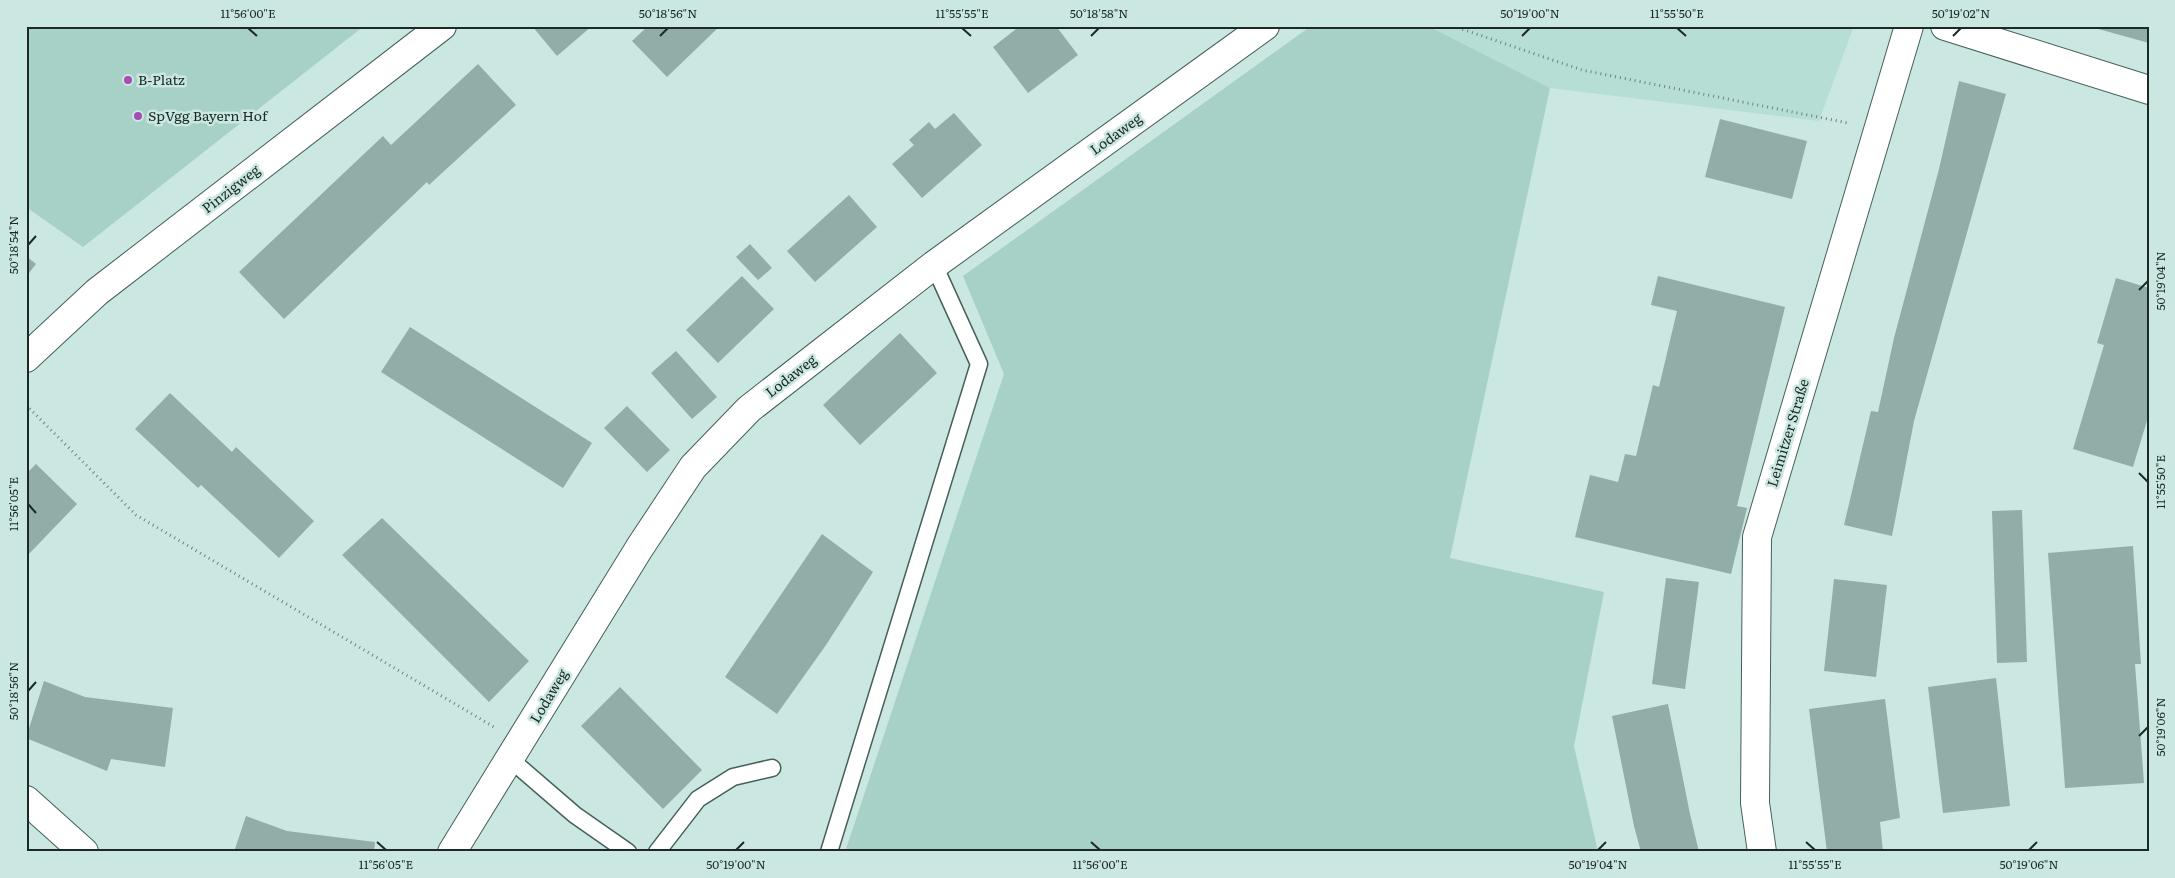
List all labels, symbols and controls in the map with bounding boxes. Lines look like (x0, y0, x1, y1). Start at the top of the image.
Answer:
text: 11°56'00"E (220, 4, 276, 22)
text: 50°18'56"N (639, 4, 697, 22)
text: 11°55'55"E (935, 4, 989, 22)
text: 50°18'58"N (1070, 4, 1128, 22)
text: 50°19'00"N (1500, 4, 1560, 22)
text: 11°55'50"E (1650, 4, 1704, 22)
text: 50°19'02"N (1932, 4, 1990, 22)
place label: B-Platz (138, 69, 185, 89)
marker: B-Platz (122, 74, 134, 86)
place label: SpVgg Bayern Hof (148, 105, 269, 125)
street label: Lodaweg (1085, 107, 1146, 159)
marker: SpVgg Bayern Hof (132, 110, 144, 122)
street label: Pinzigweg (197, 159, 264, 217)
text: 50°18'54"N (4, 216, 22, 274)
text: 50°19'04"N (2151, 251, 2169, 311)
street label: Lodaweg (761, 349, 820, 401)
street label: Leimitzer Straße (1761, 376, 1813, 489)
text: 11°55'50"E (2151, 455, 2169, 509)
text: 11°56'05"E (4, 476, 22, 531)
text: 50°18'56"N (4, 662, 22, 720)
street label: Lodaweg (524, 665, 572, 726)
text: 50°19'06"N (2151, 698, 2169, 757)
text: 11°56'05"E (359, 855, 414, 873)
text: 50°19'00"N (706, 855, 766, 873)
text: 11°56'00"E (1072, 855, 1128, 873)
text: 50°19'04"N (1568, 855, 1628, 873)
text: 11°55'55"E (1788, 855, 1842, 873)
text: 50°19'06"N (2000, 855, 2059, 873)

